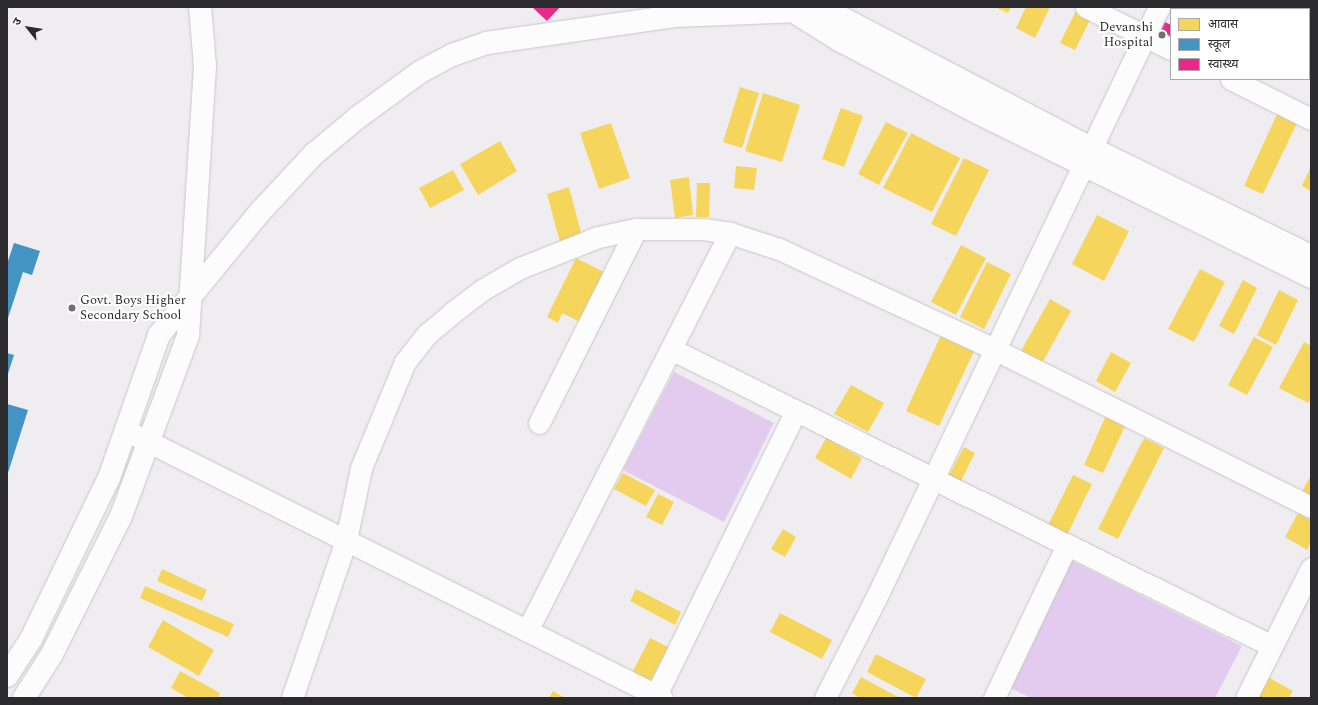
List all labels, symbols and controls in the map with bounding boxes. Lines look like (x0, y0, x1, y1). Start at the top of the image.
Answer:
north arrow (8, 8, 48, 48)
legend (1170, 8, 1310, 80)
text: उ (8, 15, 26, 29)
text: आवास (1208, 15, 1238, 34)
place label: Devanshi Hospital (1099, 20, 1153, 51)
marker: Devanshi Hospital (1156, 29, 1168, 41)
text: स्कूल (1208, 35, 1230, 54)
text: स्वास्थ्य (1208, 55, 1238, 74)
place label: Govt. Boys Higher Secondary School (80, 293, 186, 324)
marker: Govt. Boys Higher Secondary School (67, 303, 77, 313)

